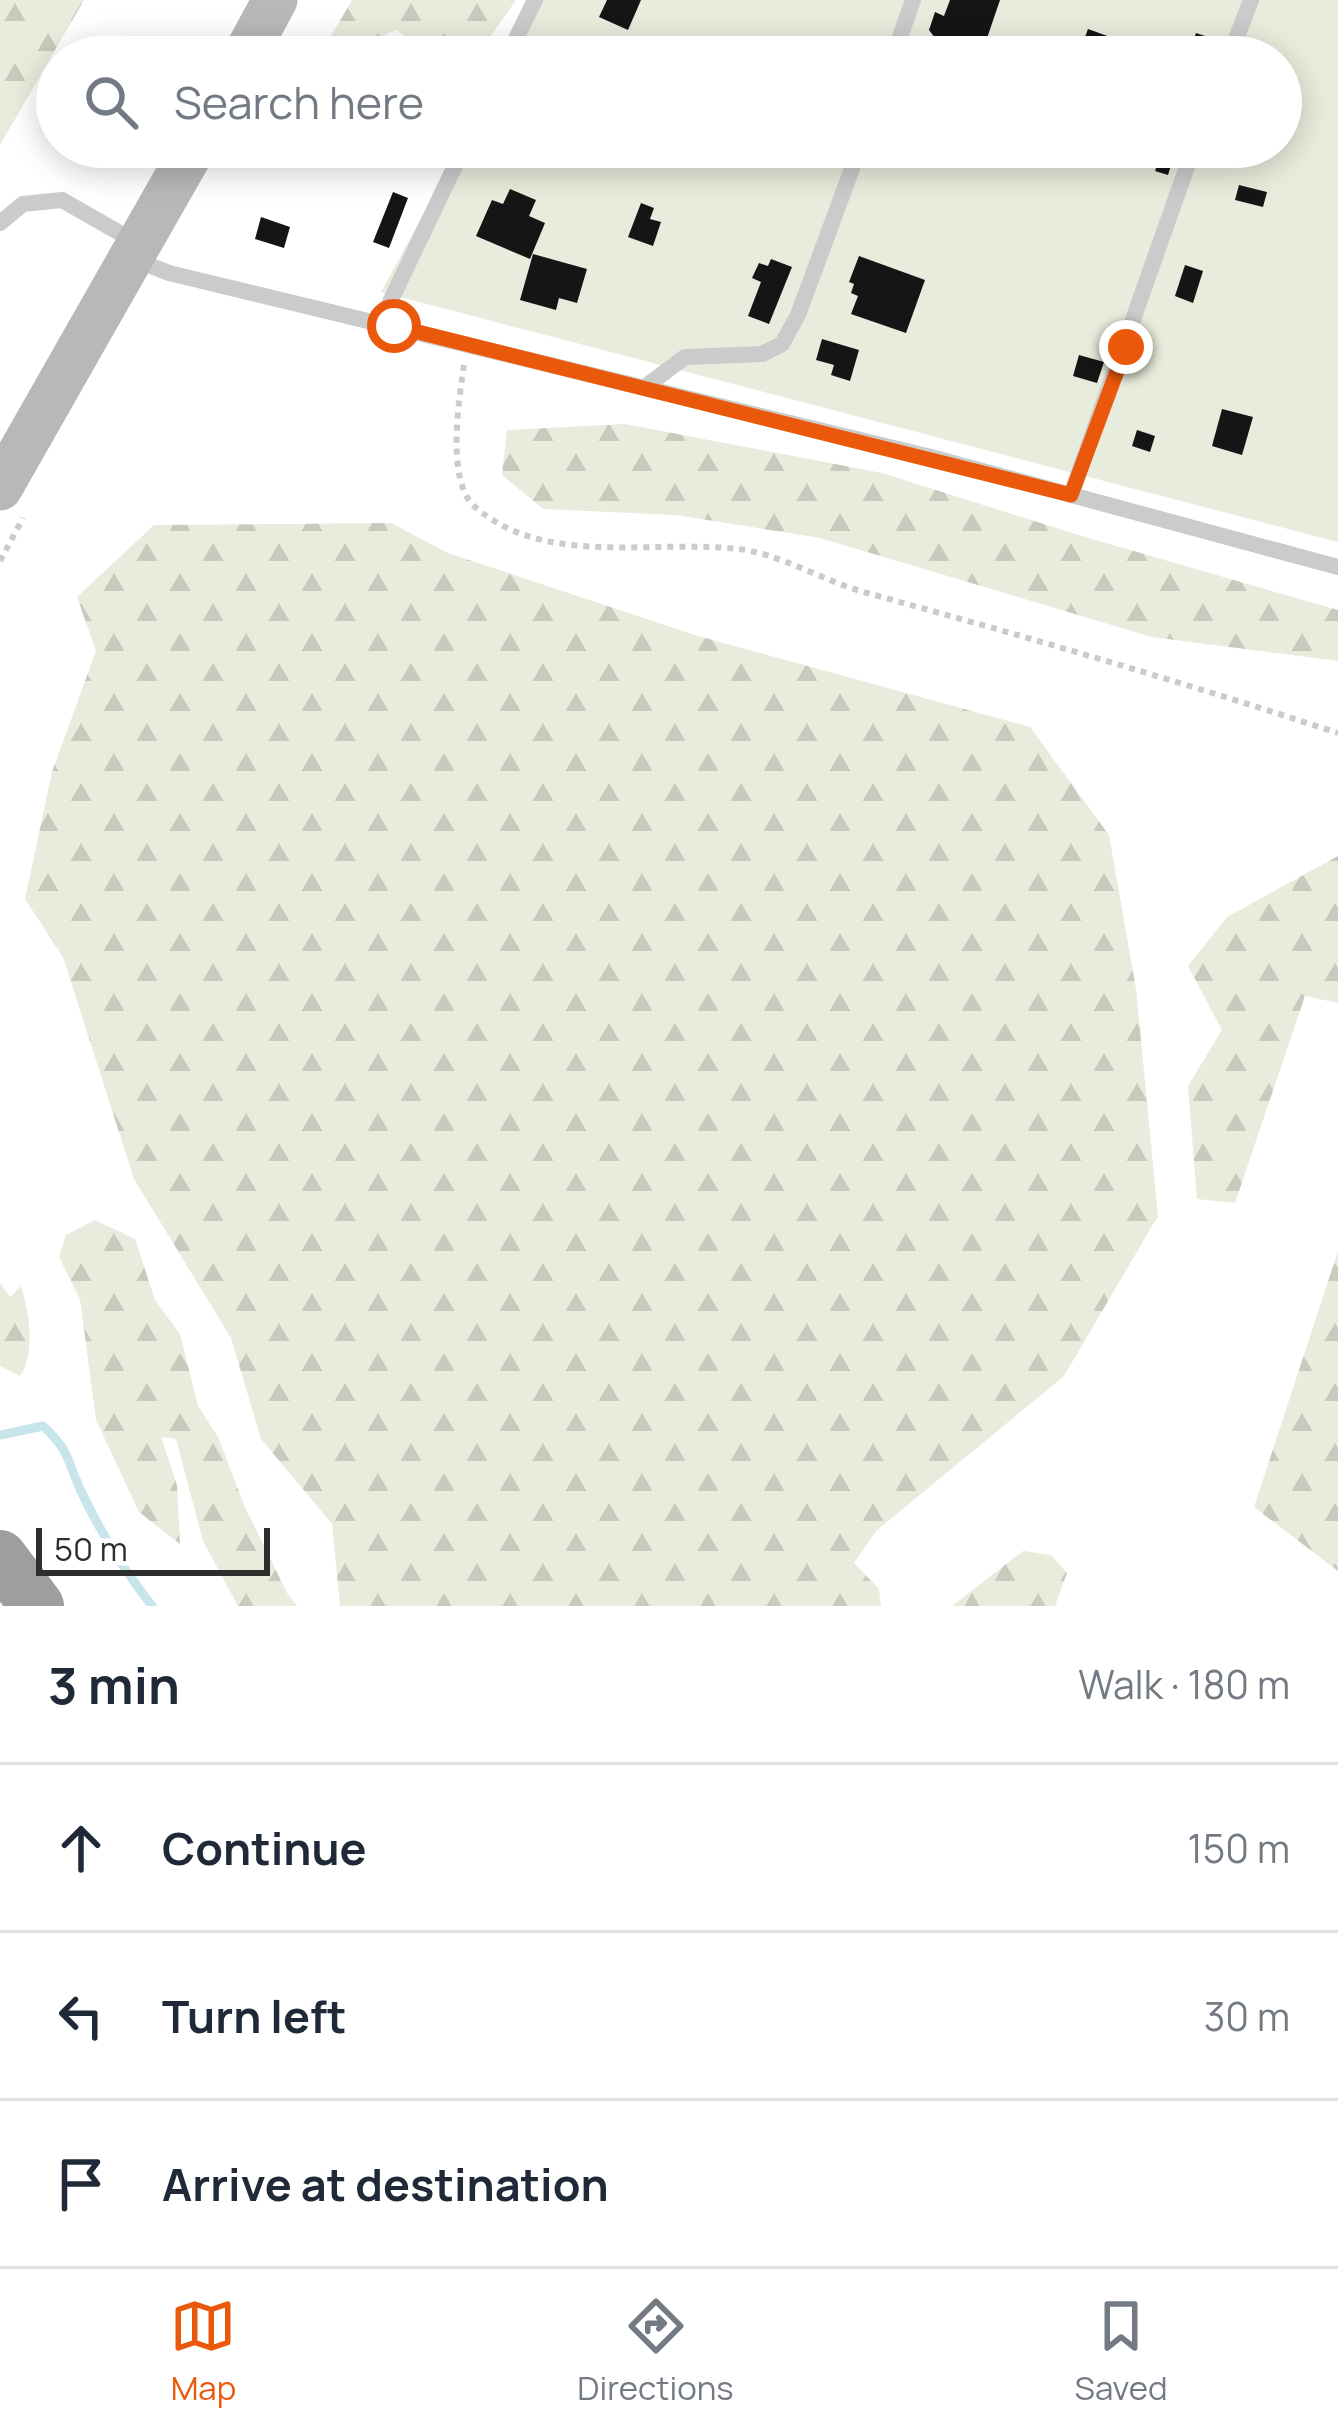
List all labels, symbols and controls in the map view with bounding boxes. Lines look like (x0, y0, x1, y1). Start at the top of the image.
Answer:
search box (36, 36, 1302, 168)
icon: search (78, 69, 144, 135)
text: Search here (174, 71, 424, 133)
route start (367, 299, 421, 353)
route end (1099, 320, 1153, 374)
scale bar (36, 1522, 270, 1575)
text: 50 m (54, 1526, 128, 1571)
text: 3 min (48, 1650, 180, 1719)
text: Walk · 180 m (1078, 1657, 1290, 1711)
icon: ahead (48, 1815, 114, 1881)
text: Continue (162, 1817, 367, 1879)
text: 150 m (1188, 1821, 1290, 1875)
icon: left (48, 1983, 114, 2049)
text: Turn left (162, 1985, 347, 2047)
text: 30 m (1204, 1989, 1290, 2043)
icon: arrive (48, 2151, 114, 2217)
text: Arrive at destination (162, 2153, 609, 2215)
tab: Map (170, 2293, 236, 2410)
tab: Directions (577, 2293, 734, 2410)
tab: Saved (1075, 2293, 1168, 2410)

